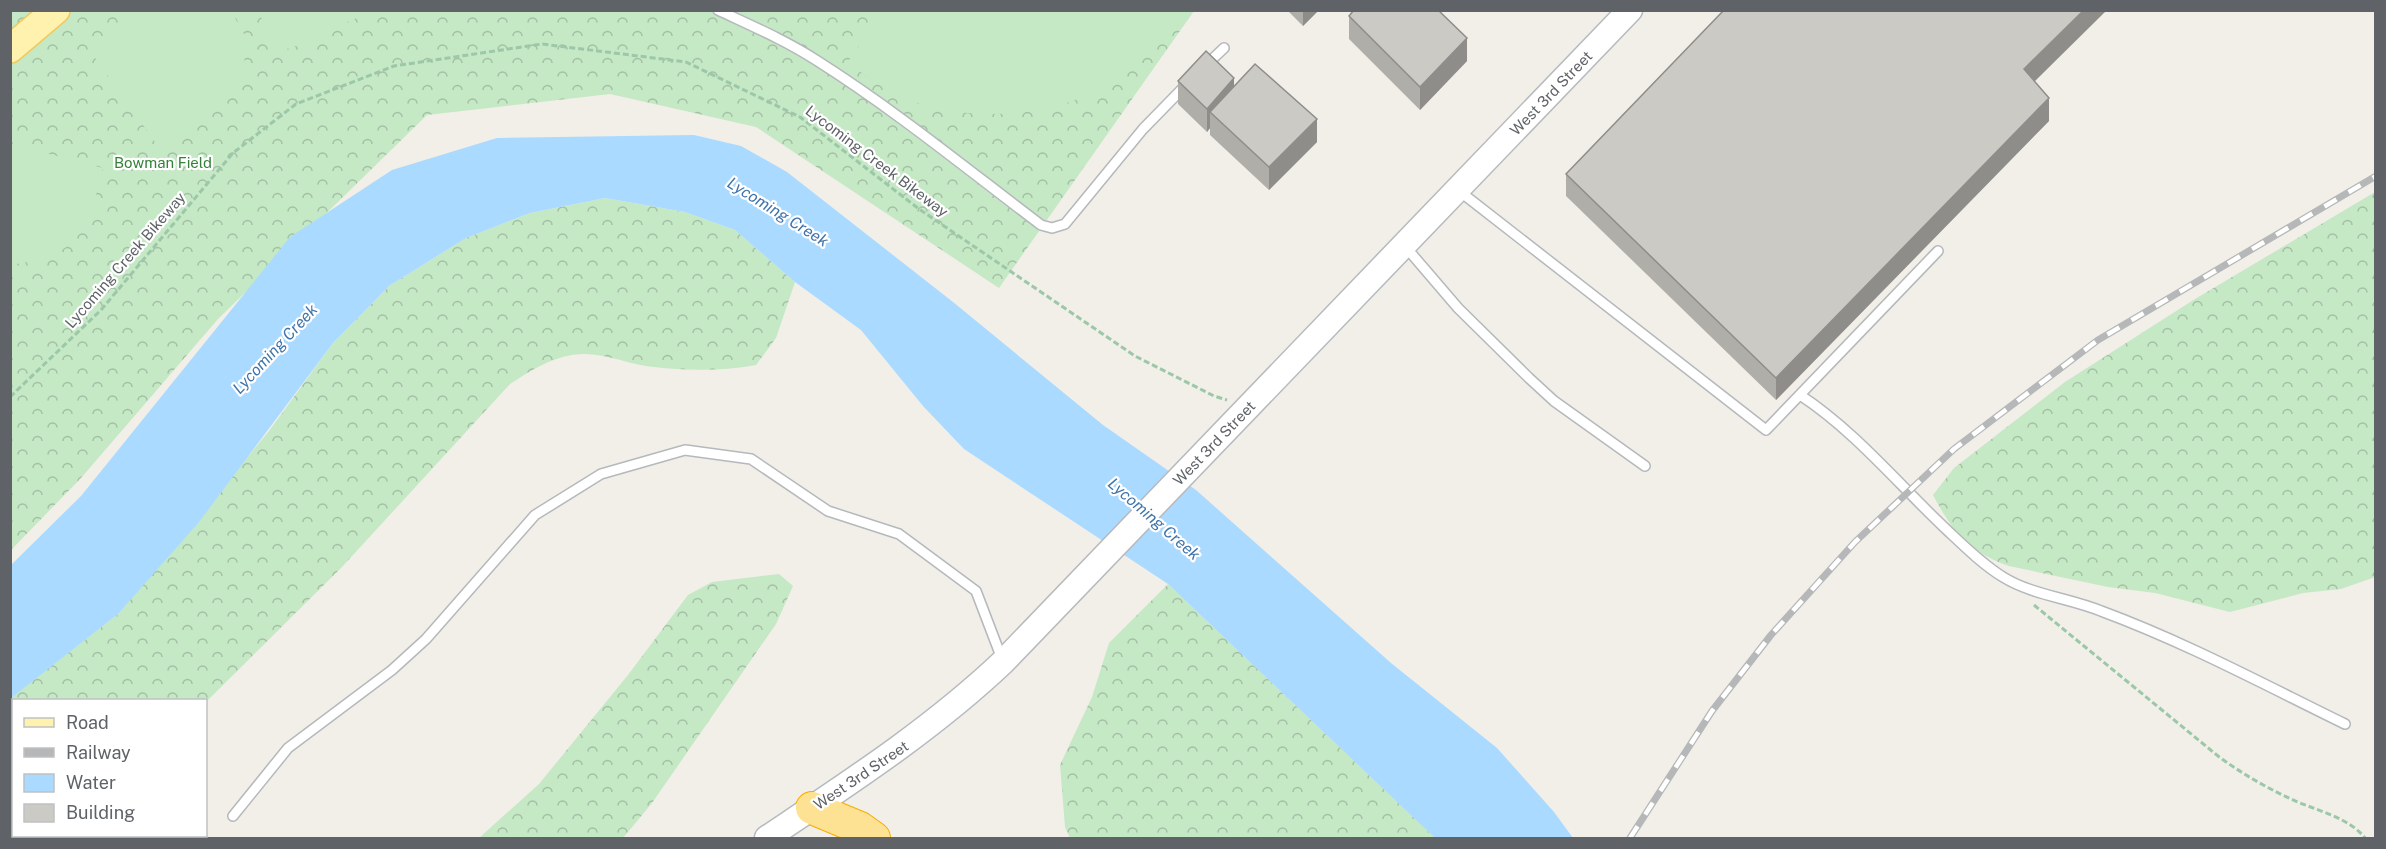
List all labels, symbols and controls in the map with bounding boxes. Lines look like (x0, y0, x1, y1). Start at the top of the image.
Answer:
street label: West 3rd Street (1506, 47, 1596, 139)
street label: Lycoming Creek Bikeway (802, 102, 952, 220)
park label: Bowman Field (114, 154, 212, 171)
water label: Lycoming Creek (724, 173, 832, 251)
street label: Lycoming Creek Bikeway (61, 189, 189, 331)
water label: Lycoming Creek (229, 300, 322, 398)
street label: West 3rd Street (1169, 397, 1259, 489)
water label: Lycoming Creek (1104, 474, 1204, 564)
legend (12, 699, 207, 837)
text: Road (66, 712, 109, 733)
street label: West 3rd Street (810, 737, 912, 813)
text: Railway (66, 742, 131, 763)
text: Water (66, 772, 116, 793)
text: Building (66, 802, 135, 823)

